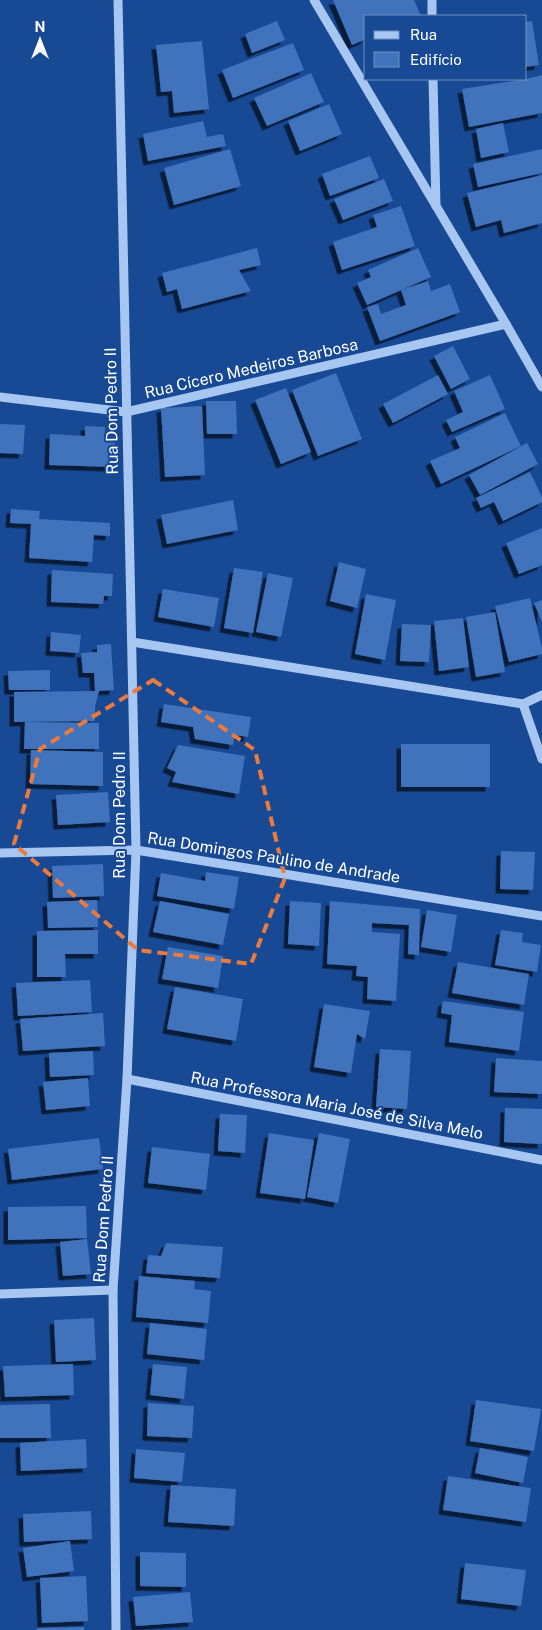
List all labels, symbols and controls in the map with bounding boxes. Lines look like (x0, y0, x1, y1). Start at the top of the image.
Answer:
north arrow (15, 15, 65, 65)
legend (364, 15, 527, 80)
text: N (35, 19, 45, 35)
text: Rua (410, 26, 437, 43)
text: Edifício (410, 51, 462, 68)
street label: Rua Cícero Medeiros Barbosa (143, 335, 360, 402)
street label: Rua Dom Pedro II (101, 347, 122, 475)
street label: Rua Dom Pedro II (110, 751, 129, 879)
street label: Rua Domingos Paulino de Andrade (146, 828, 402, 887)
street label: Rua Professora Maria José de Silva Melo (189, 1068, 485, 1143)
street label: Rua Dom Pedro II (90, 1155, 117, 1283)

